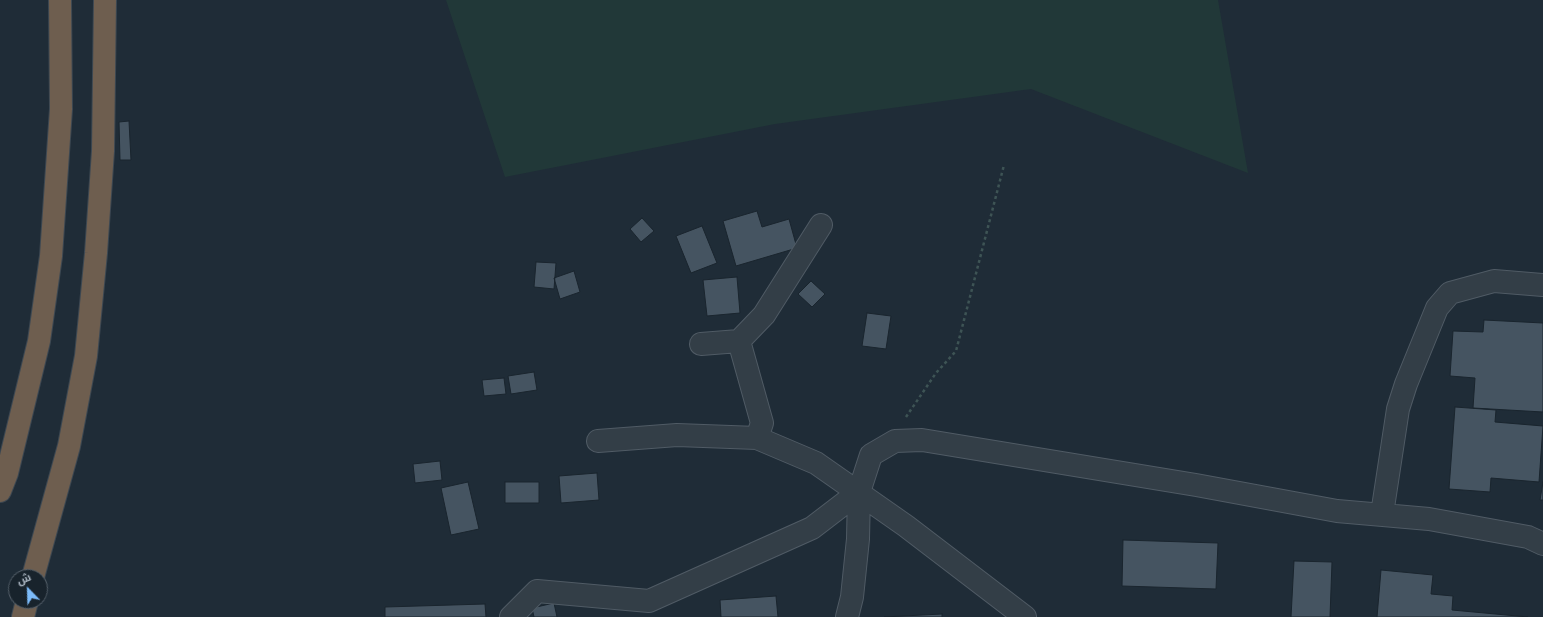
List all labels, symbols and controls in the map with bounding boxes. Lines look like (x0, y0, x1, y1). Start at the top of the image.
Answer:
north arrow (8, 569, 48, 609)
text: ش (14, 570, 33, 587)

